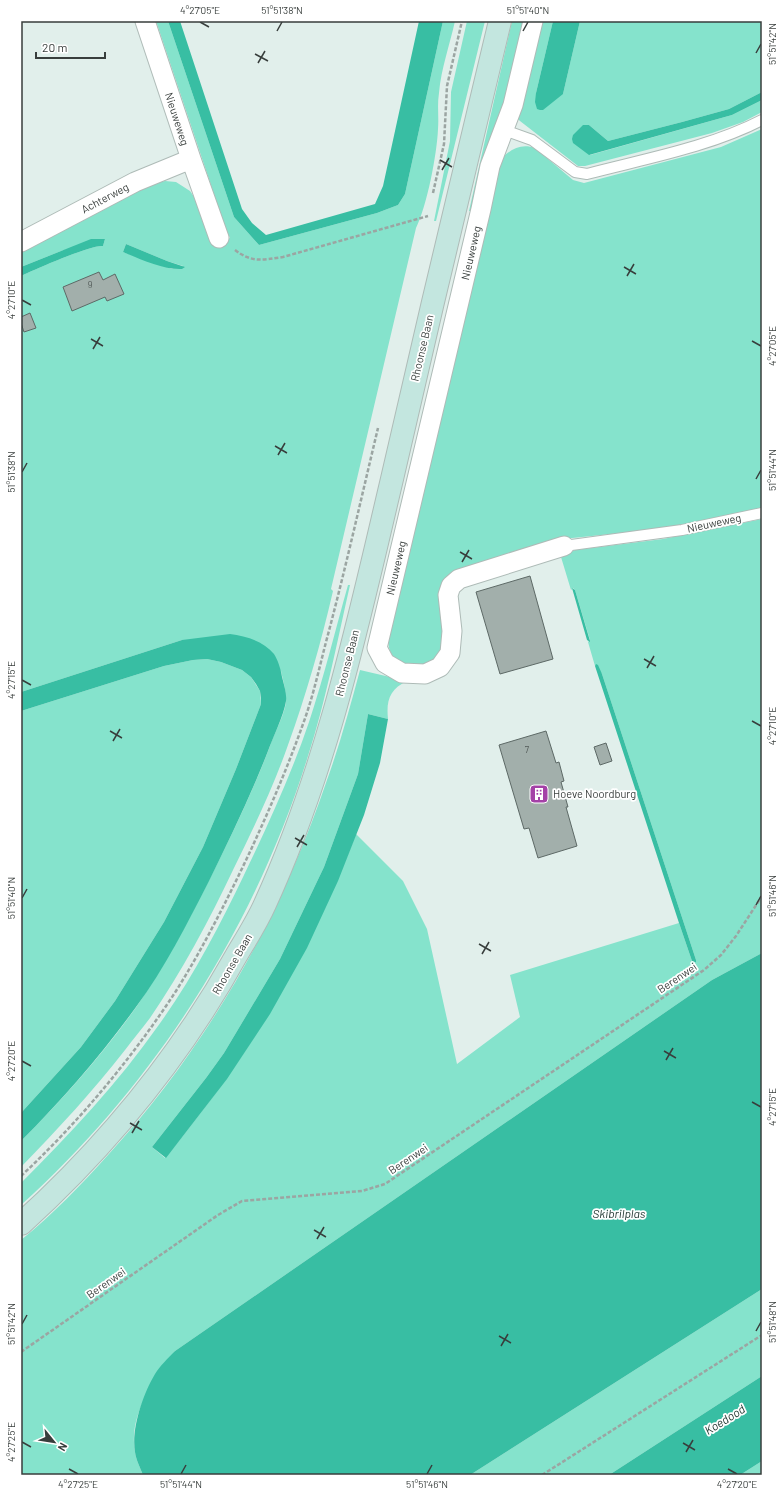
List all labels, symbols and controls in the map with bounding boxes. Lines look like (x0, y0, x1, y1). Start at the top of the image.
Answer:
text: 4°27'05"E (180, 4, 220, 16)
text: 51°51'38"N (261, 4, 303, 16)
text: 51°51'40"N (507, 4, 549, 16)
text: 51°51'42"N (766, 23, 778, 65)
scale bar (36, 34, 105, 60)
text: 20 m (42, 40, 68, 54)
street label: Nieuweweg (163, 91, 192, 147)
street label: Achterweg (79, 180, 131, 215)
street label: Nieuweweg (458, 225, 483, 281)
house number: 9 (88, 279, 93, 290)
text: 4°27'10"E (5, 281, 17, 319)
street label: Rhoonse Baan (408, 313, 435, 382)
text: 4°27'05"E (766, 326, 778, 366)
text: 51°51'44"N (766, 449, 778, 491)
text: 51°51'38"N (5, 451, 17, 493)
street label: Nieuweweg (686, 510, 742, 535)
street label: Nieuweweg (383, 540, 408, 596)
street label: Rhoonse Baan (332, 628, 361, 697)
text: 4°27'15"E (5, 661, 17, 699)
text: 4°27'10"E (766, 707, 778, 745)
house number: 7 (525, 744, 530, 755)
building icon: Hoeve Noordburg (528, 783, 550, 805)
place label: Hoeve Noordburg (553, 787, 636, 800)
text: 51°51'46"N (766, 875, 778, 917)
text: 51°51'40"N (5, 877, 17, 919)
street label: Rhoonse Baan (209, 931, 254, 996)
street label: Berenwei (655, 960, 699, 996)
text: 4°27'20"E (5, 1041, 17, 1081)
text: 4°27'15"E (766, 1088, 778, 1126)
street label: Berenwei (386, 1141, 430, 1177)
water label: Skibrilplas (593, 1206, 646, 1220)
street label: Berenwei (84, 1264, 128, 1301)
text: 51°51'48"N (766, 1301, 778, 1343)
text: 51°51'42"N (5, 1303, 17, 1345)
water label: Koedood (702, 1401, 748, 1437)
text: 4°27'25"E (5, 1422, 17, 1462)
north arrow (34, 1422, 74, 1462)
text: N (56, 1441, 71, 1454)
text: 4°27'25"E (58, 1478, 98, 1490)
text: 51°51'44"N (160, 1478, 202, 1490)
text: 51°51'46"N (406, 1478, 448, 1490)
text: 4°27'20"E (717, 1478, 757, 1490)

